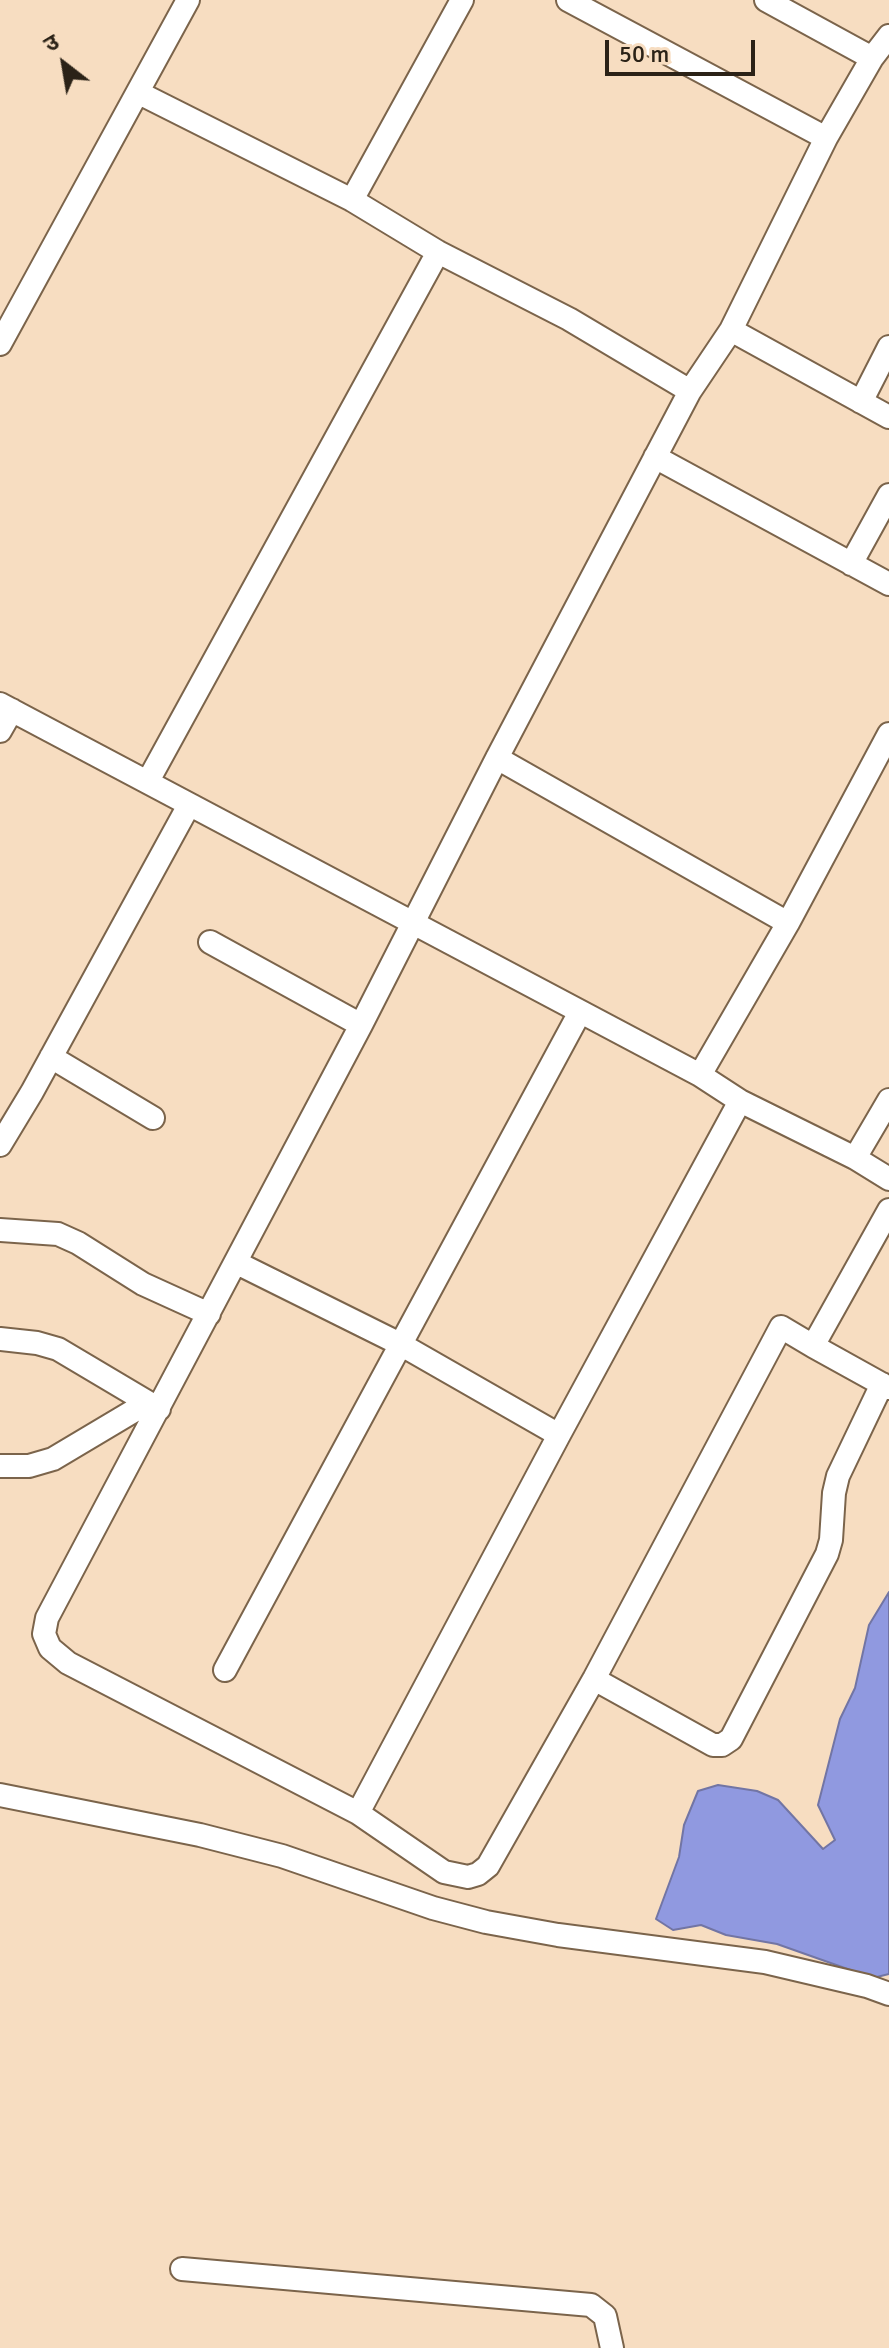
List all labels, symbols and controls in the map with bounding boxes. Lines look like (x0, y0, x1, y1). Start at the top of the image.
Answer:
north arrow (24, 24, 104, 104)
scale bar (609, 24, 759, 74)
text: उ (39, 28, 64, 58)
text: 50 m (619, 39, 669, 69)

